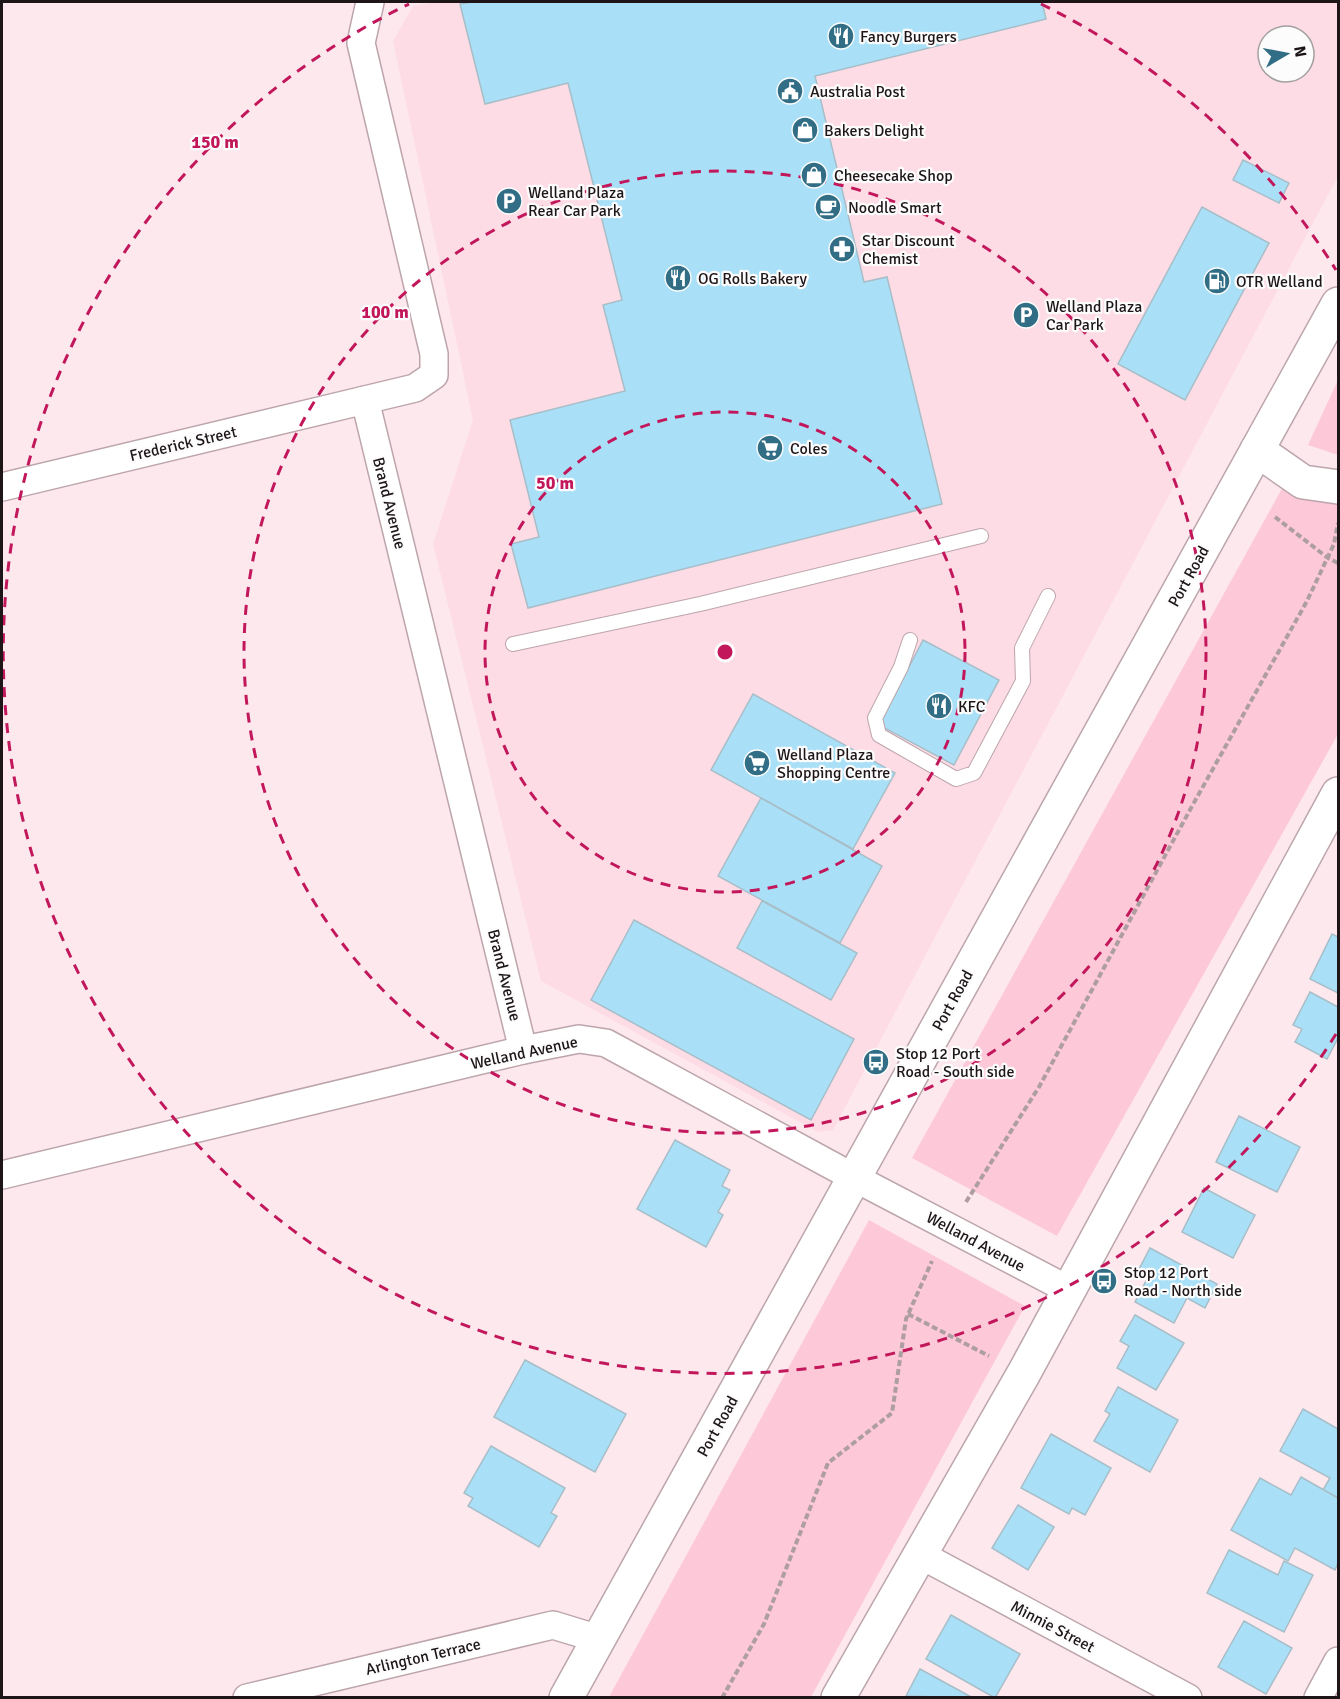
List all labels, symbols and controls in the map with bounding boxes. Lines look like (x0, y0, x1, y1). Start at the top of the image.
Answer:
restaurant icon: Fancy Burgers (826, 21, 856, 51)
north arrow (1256, 24, 1316, 84)
place label: Fancy Burgers (860, 27, 957, 47)
text: N (1289, 44, 1311, 59)
public building icon: Australia Post (775, 76, 805, 106)
place label: Australia Post (810, 82, 905, 102)
shop icon: Bakers Delight (790, 115, 820, 145)
place label: Bakers Delight (824, 121, 924, 141)
text: 150 m (191, 131, 239, 153)
shop icon: Cheesecake Shop (799, 160, 829, 190)
place label: Cheesecake Shop (834, 166, 953, 186)
place label: Welland Plaza Rear Car Park (528, 183, 624, 221)
parking icon: Welland Plaza Rear Car Park (494, 186, 524, 216)
cafe icon: Noodle Smart (813, 192, 843, 222)
place label: Noodle Smart (848, 198, 942, 218)
place label: Star Discount Chemist (862, 231, 955, 269)
pharmacy icon: Star Discount Chemist (827, 234, 857, 264)
restaurant icon: OG Rolls Bakery (663, 263, 693, 293)
fuel station icon: OTR Welland (1202, 266, 1232, 296)
place label: OG Rolls Bakery (698, 269, 808, 289)
place label: OTR Welland (1236, 272, 1323, 292)
place label: Welland Plaza Car Park (1046, 297, 1142, 335)
parking icon: Welland Plaza Car Park (1011, 300, 1041, 330)
text: 100 m (361, 301, 409, 323)
street label: Frederick Street (128, 422, 239, 466)
supermarket icon: Coles (755, 433, 785, 463)
place label: Coles (790, 439, 827, 459)
street label: Brand Avenue (368, 455, 410, 551)
text: 50 m (536, 472, 574, 494)
street label: Port Road (1164, 543, 1214, 610)
centre of rings (715, 642, 735, 662)
restaurant icon: KFC (924, 691, 954, 721)
place label: KFC (958, 697, 986, 717)
place label: Welland Plaza Shopping Centre (777, 745, 890, 783)
supermarket icon: Welland Plaza Shopping Centre (742, 748, 772, 778)
street label: Brand Avenue (483, 927, 525, 1023)
street label: Port Road (928, 967, 978, 1034)
street label: Welland Avenue (469, 1032, 580, 1074)
place label: Stop 12 Port Road - South side (896, 1044, 1015, 1082)
bus stop icon: Stop 12 Port Road - South side (861, 1047, 891, 1077)
street label: Welland Avenue (923, 1207, 1028, 1276)
place label: Stop 12 Port Road - North side (1124, 1263, 1242, 1301)
bus stop icon: Stop 12 Port Road - North side (1089, 1266, 1119, 1296)
street label: Port Road (693, 1393, 743, 1460)
street label: Minnie Street (1007, 1596, 1098, 1658)
street label: Arlington Terrace (364, 1634, 483, 1680)

